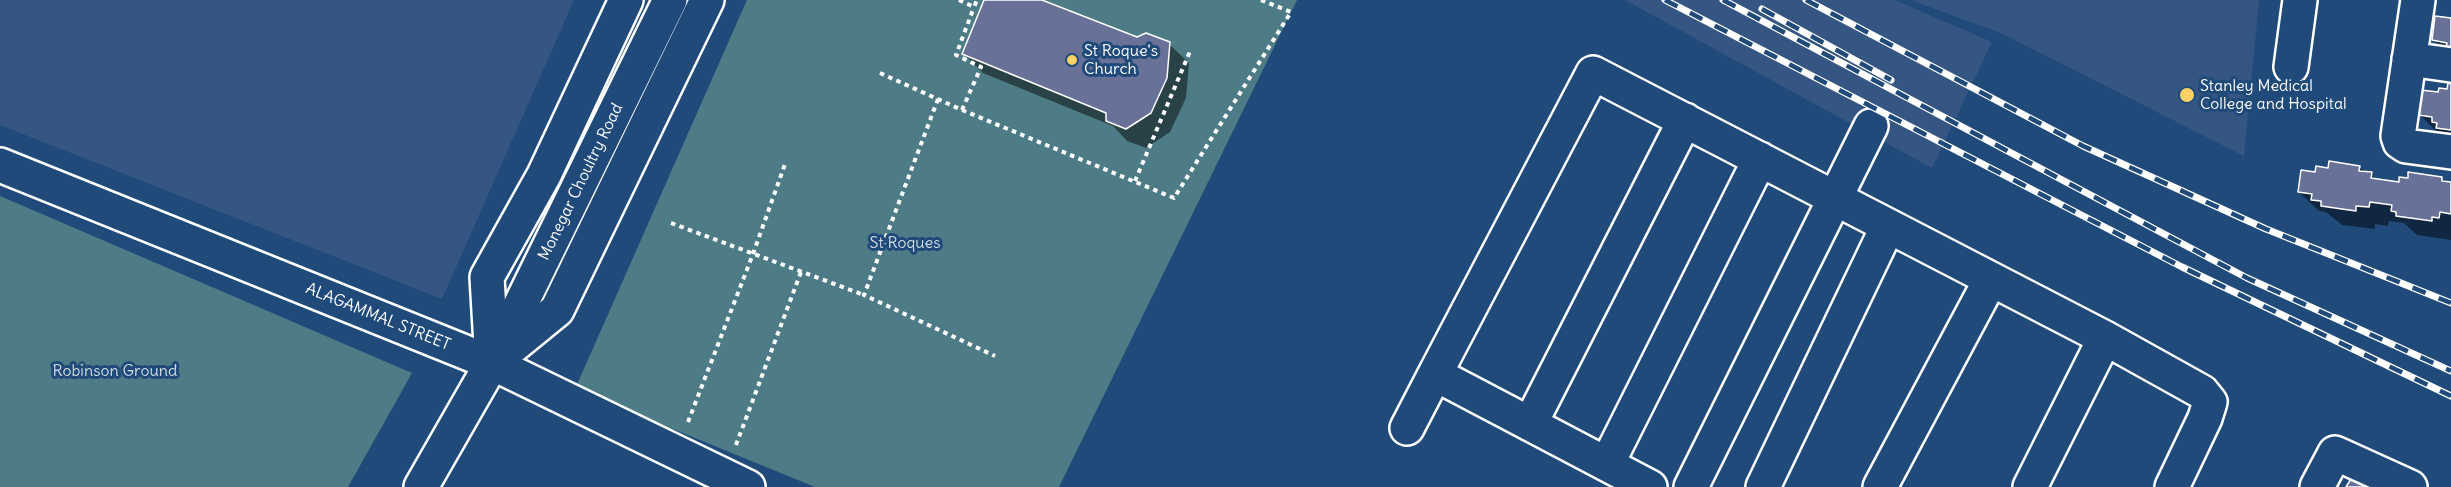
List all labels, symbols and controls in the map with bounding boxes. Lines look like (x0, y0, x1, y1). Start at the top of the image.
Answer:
place label: St Roque's Church (1084, 41, 1158, 79)
marker: St Roque's Church (1065, 53, 1079, 67)
place label: Stanley Medical College and Hospital (2200, 76, 2347, 114)
marker: Stanley Medical College and Hospital (2178, 86, 2196, 104)
street label: Monegar Choultry Road (535, 100, 627, 264)
park label: St Roques (870, 233, 940, 253)
street label: ALAGAMMAL STREET (303, 279, 453, 355)
park label: Robinson Ground (52, 361, 178, 381)

